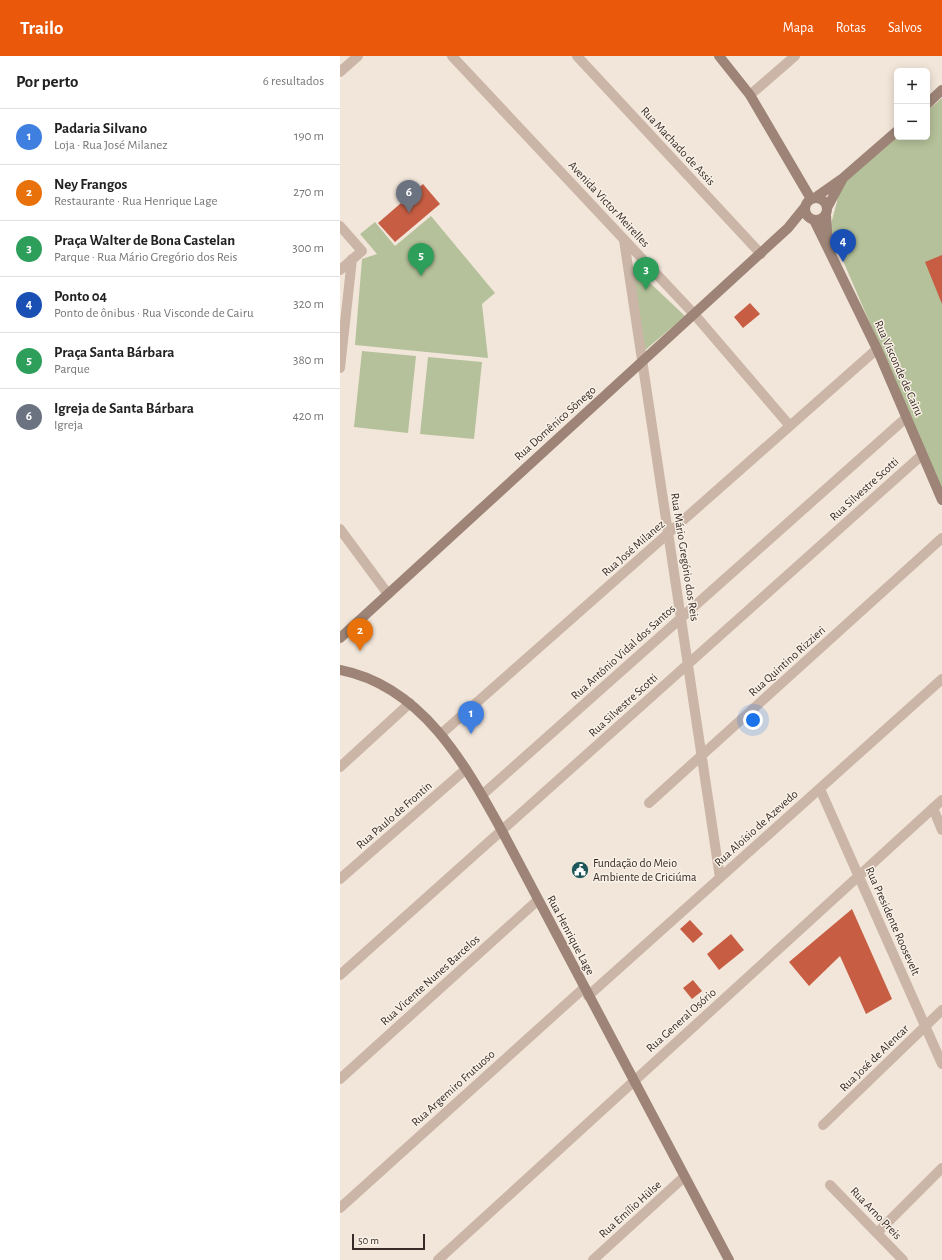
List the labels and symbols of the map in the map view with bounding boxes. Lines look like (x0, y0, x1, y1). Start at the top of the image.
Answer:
street label: Rua Machado de Assis (639, 104, 717, 188)
street label: Avenida Victor Meirelles (566, 159, 652, 249)
pin: 6 (396, 180, 422, 213)
pin: 4 (830, 229, 856, 262)
pin: 5 (408, 243, 434, 276)
pin: 3 (633, 257, 659, 290)
street label: Rua Visconde de Cairu (873, 319, 925, 417)
street label: Rua Domênico Sônego (512, 383, 598, 463)
street label: Rua Silvestre Scotti (827, 455, 901, 523)
street label: Rua Mário Gregório dos Reis (669, 492, 701, 622)
street label: Rua José Milanez (599, 518, 667, 578)
street label: Rua Antônio Vidal dos Santos (569, 602, 677, 702)
pin: 2 (347, 618, 373, 651)
street label: Rua Quintino Rizzieri (746, 624, 828, 699)
street label: Rua Silvestre Scotti (586, 671, 660, 739)
pin: 1 (458, 701, 484, 734)
your location (743, 710, 763, 730)
street label: Rua Paulo de Frontin (354, 779, 434, 851)
street label: Rua Aloísio de Azevedo (712, 788, 800, 868)
place label: Fundação do Meio Ambiente de Criciúma (593, 857, 697, 883)
public building icon: Fundação do Meio Ambiente de Criciúma (570, 860, 590, 880)
street label: Rua Presidente Roosevelt (864, 865, 922, 977)
street label: Rua Henrique Lage (545, 893, 597, 977)
street label: Rua Vicente Nunes Barcelos (378, 932, 482, 1028)
street label: Rua General Osório (644, 986, 718, 1054)
street label: Rua José de Alencar (837, 1022, 911, 1094)
street label: Rua Argemiro Frutuoso (409, 1048, 497, 1128)
street label: Rua Emílio Hülse (597, 1178, 663, 1240)
street label: Rua Arno Preis (848, 1185, 904, 1241)
scale bar (352, 1232, 425, 1251)

